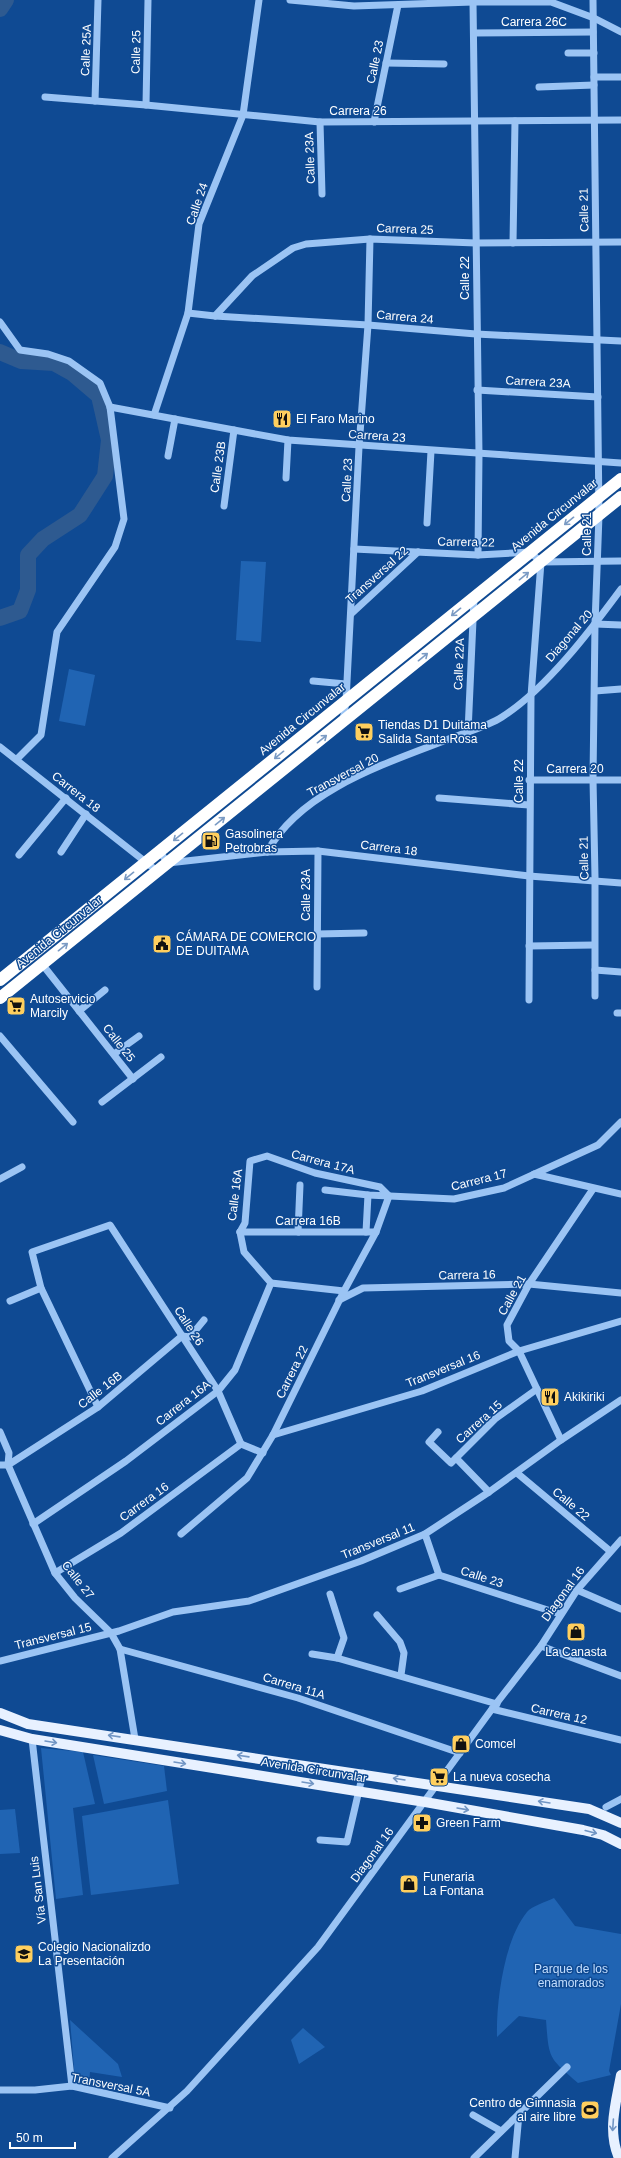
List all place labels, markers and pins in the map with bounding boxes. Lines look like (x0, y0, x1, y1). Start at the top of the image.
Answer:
restaurant icon: El Faro Marino (271, 408, 293, 430)
place label: El Faro Marino (296, 412, 375, 426)
place label: Tiendas D1 Duitama Salida Santa Rosa (378, 718, 487, 746)
supermarket icon: Tiendas D1 Duitama Salida Santa Rosa (353, 721, 375, 743)
place label: Gasolinera Petrobras (225, 827, 283, 855)
fuel station icon: Gasolinera Petrobras (200, 830, 222, 852)
place label: CÁMARA DE COMERCIO DE DUITAMA (176, 929, 316, 958)
public building icon: CÁMARA DE COMERCIO DE DUITAMA (151, 933, 173, 955)
place label: Autoservicio Marcily (30, 992, 96, 1020)
supermarket icon: Autoservicio Marcily (5, 995, 27, 1017)
restaurant icon: Akikiriki (539, 1386, 561, 1408)
place label: Akikiriki (564, 1390, 605, 1404)
shop icon: La Canasta (565, 1621, 587, 1643)
place label: La Canasta (545, 1645, 607, 1659)
shop icon: Comcel (450, 1733, 472, 1755)
place label: Comcel (475, 1737, 516, 1751)
supermarket icon: La nueva cosecha (428, 1766, 450, 1788)
place label: La nueva cosecha (453, 1770, 551, 1784)
pharmacy icon: Green Farm (411, 1812, 433, 1834)
place label: Green Farm (436, 1816, 501, 1830)
place label: Funeraria La Fontana (423, 1870, 484, 1898)
shop icon: Funeraria La Fontana (398, 1873, 420, 1895)
place label: Colegio Nacionalizdo La Presentación (38, 1940, 151, 1968)
school or university icon: Colegio Nacionalizdo La Presentación (13, 1943, 35, 1965)
place label: Centro de Gimnasia al aire libre (469, 2096, 576, 2124)
sports icon: Centro de Gimnasia al aire libre (579, 2099, 601, 2121)

